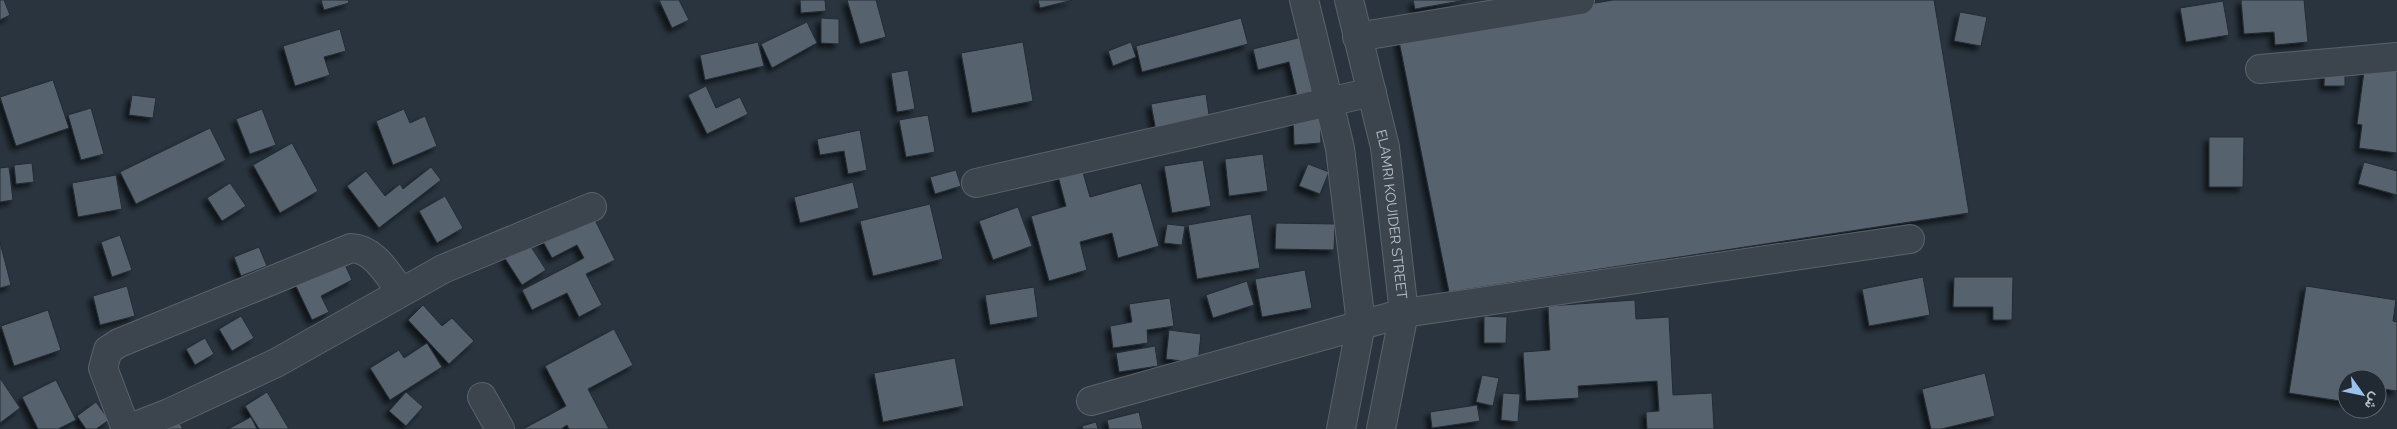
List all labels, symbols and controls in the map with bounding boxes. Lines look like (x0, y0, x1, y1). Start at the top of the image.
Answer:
street label: ELAMRI KOUIDER STREET (1373, 128, 1410, 300)
north arrow (2337, 369, 2387, 419)
text: ش (2361, 389, 2384, 413)

